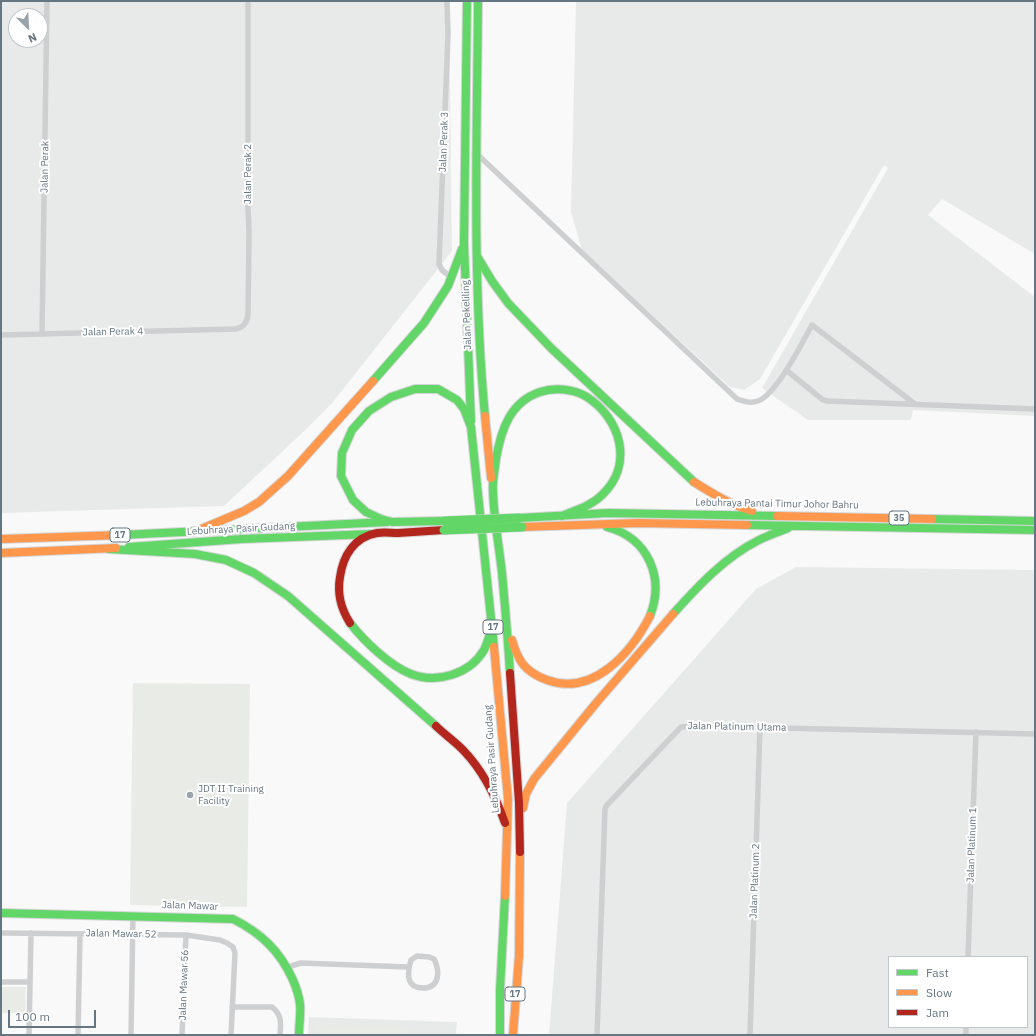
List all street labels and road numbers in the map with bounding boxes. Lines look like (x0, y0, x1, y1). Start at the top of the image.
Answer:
street label: Jalan Perak 3 (437, 112, 451, 172)
street label: Jalan Perak (39, 141, 51, 193)
street label: Jalan Perak 2 (242, 144, 254, 204)
street label: Jalan Pekeliling (460, 280, 474, 350)
street label: Jalan Perak 4 (83, 325, 143, 339)
street label: Lebuhraya Pantai Timur Johor Bahru (695, 497, 859, 511)
road number: 35 (889, 511, 909, 525)
street label: Lebuhraya Pasir Gudang (187, 520, 295, 538)
road number: 17 (110, 528, 130, 542)
road number: 17 (483, 620, 503, 634)
street label: Lebuhraya Pasir Gudang (482, 704, 502, 814)
street label: Jalan Platinum Utama (687, 720, 787, 734)
street label: Jalan Platinum 1 (965, 807, 979, 883)
street label: Jalan Platinum 2 (748, 843, 762, 919)
street label: Jalan Mawar (162, 899, 218, 913)
street label: Jalan Mawar 52 (85, 927, 157, 941)
street label: Jalan Mawar 56 (177, 949, 191, 1021)
road number: 17 (505, 987, 525, 1001)

